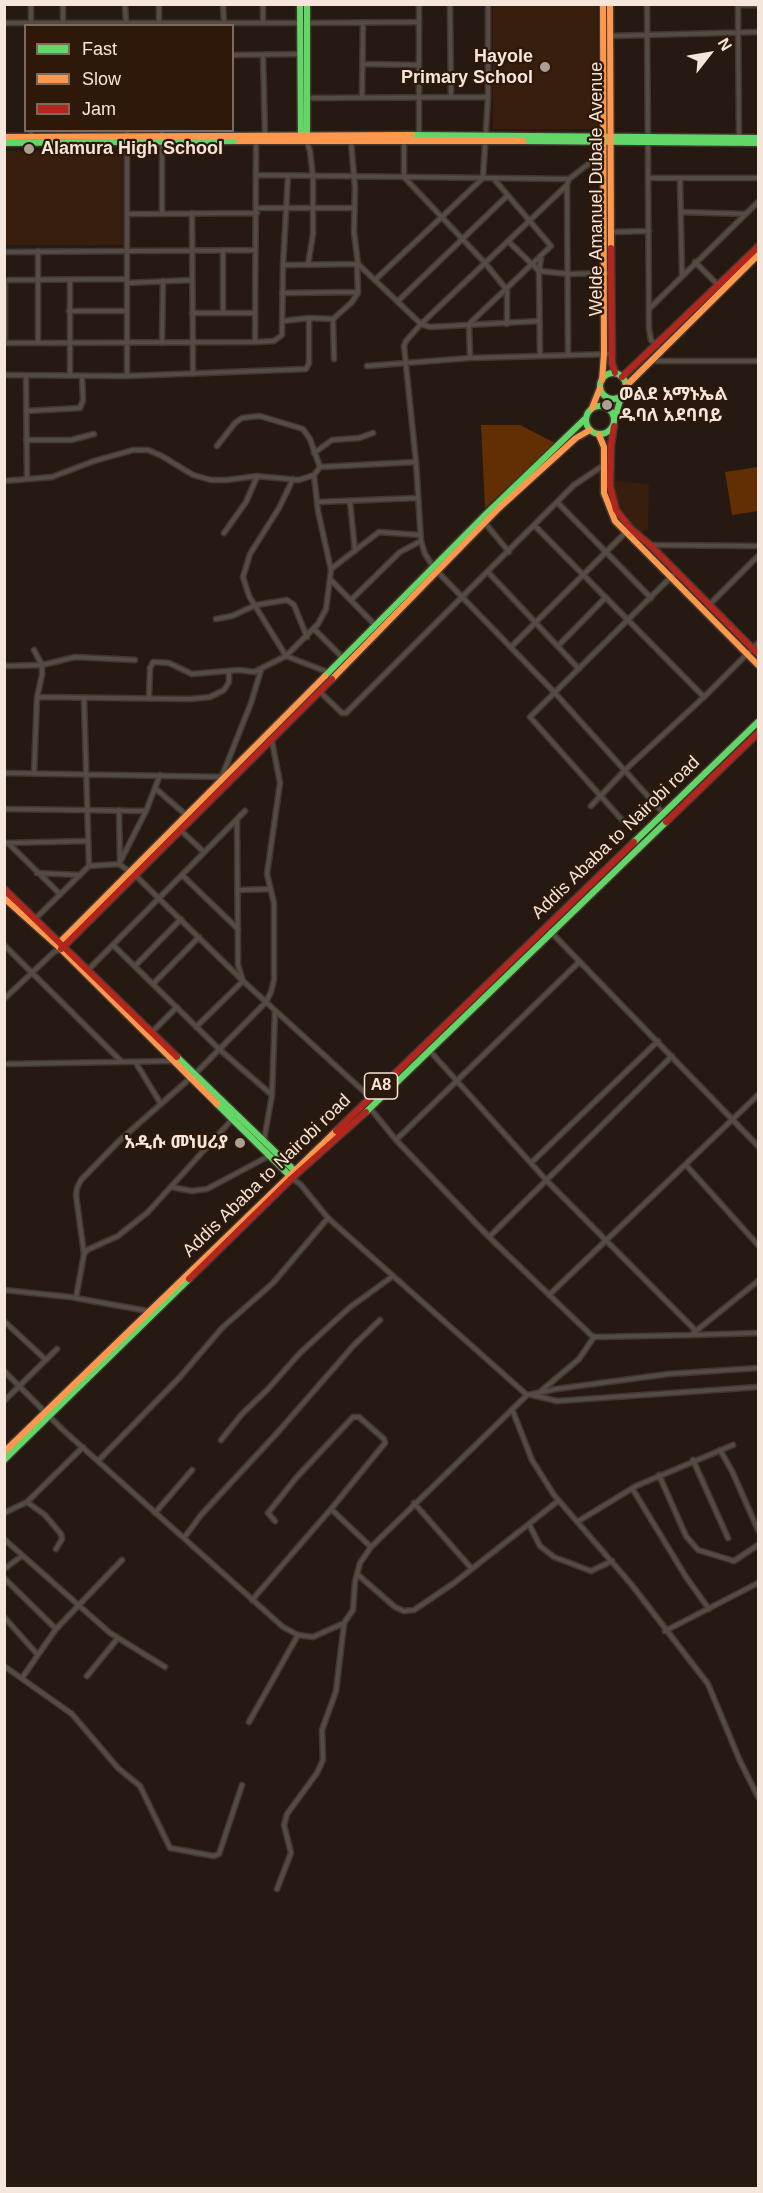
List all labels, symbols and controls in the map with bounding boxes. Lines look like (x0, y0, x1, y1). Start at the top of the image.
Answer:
legend (24, 24, 234, 132)
north arrow (679, 24, 739, 84)
text: N (715, 35, 735, 54)
text: Fast (82, 39, 117, 59)
place label: Hayole Primary School (401, 46, 533, 88)
marker: Hayole Primary School (538, 60, 552, 74)
street label: Welde Amanuel Dubale Avenue (586, 62, 608, 316)
text: Slow (82, 69, 121, 89)
text: Jam (82, 99, 116, 119)
place label: Alamura High School (41, 138, 223, 160)
marker: Alamura High School (22, 142, 36, 156)
place label: ወልደ አማኑኤል ዱባለ አደባባይ (619, 384, 728, 426)
marker: ወልደ አማኑኤል ዱባለ አደባባይ (600, 398, 614, 412)
street label: Addis Ababa to Nairobi road (528, 752, 704, 924)
road number: A8 (364, 1073, 398, 1099)
street label: Addis Ababa to Nairobi road (179, 1090, 355, 1262)
place label: አዲሱ መነሀሪያ (124, 1132, 228, 1154)
marker: አዲሱ መነሀሪያ (233, 1136, 247, 1150)

